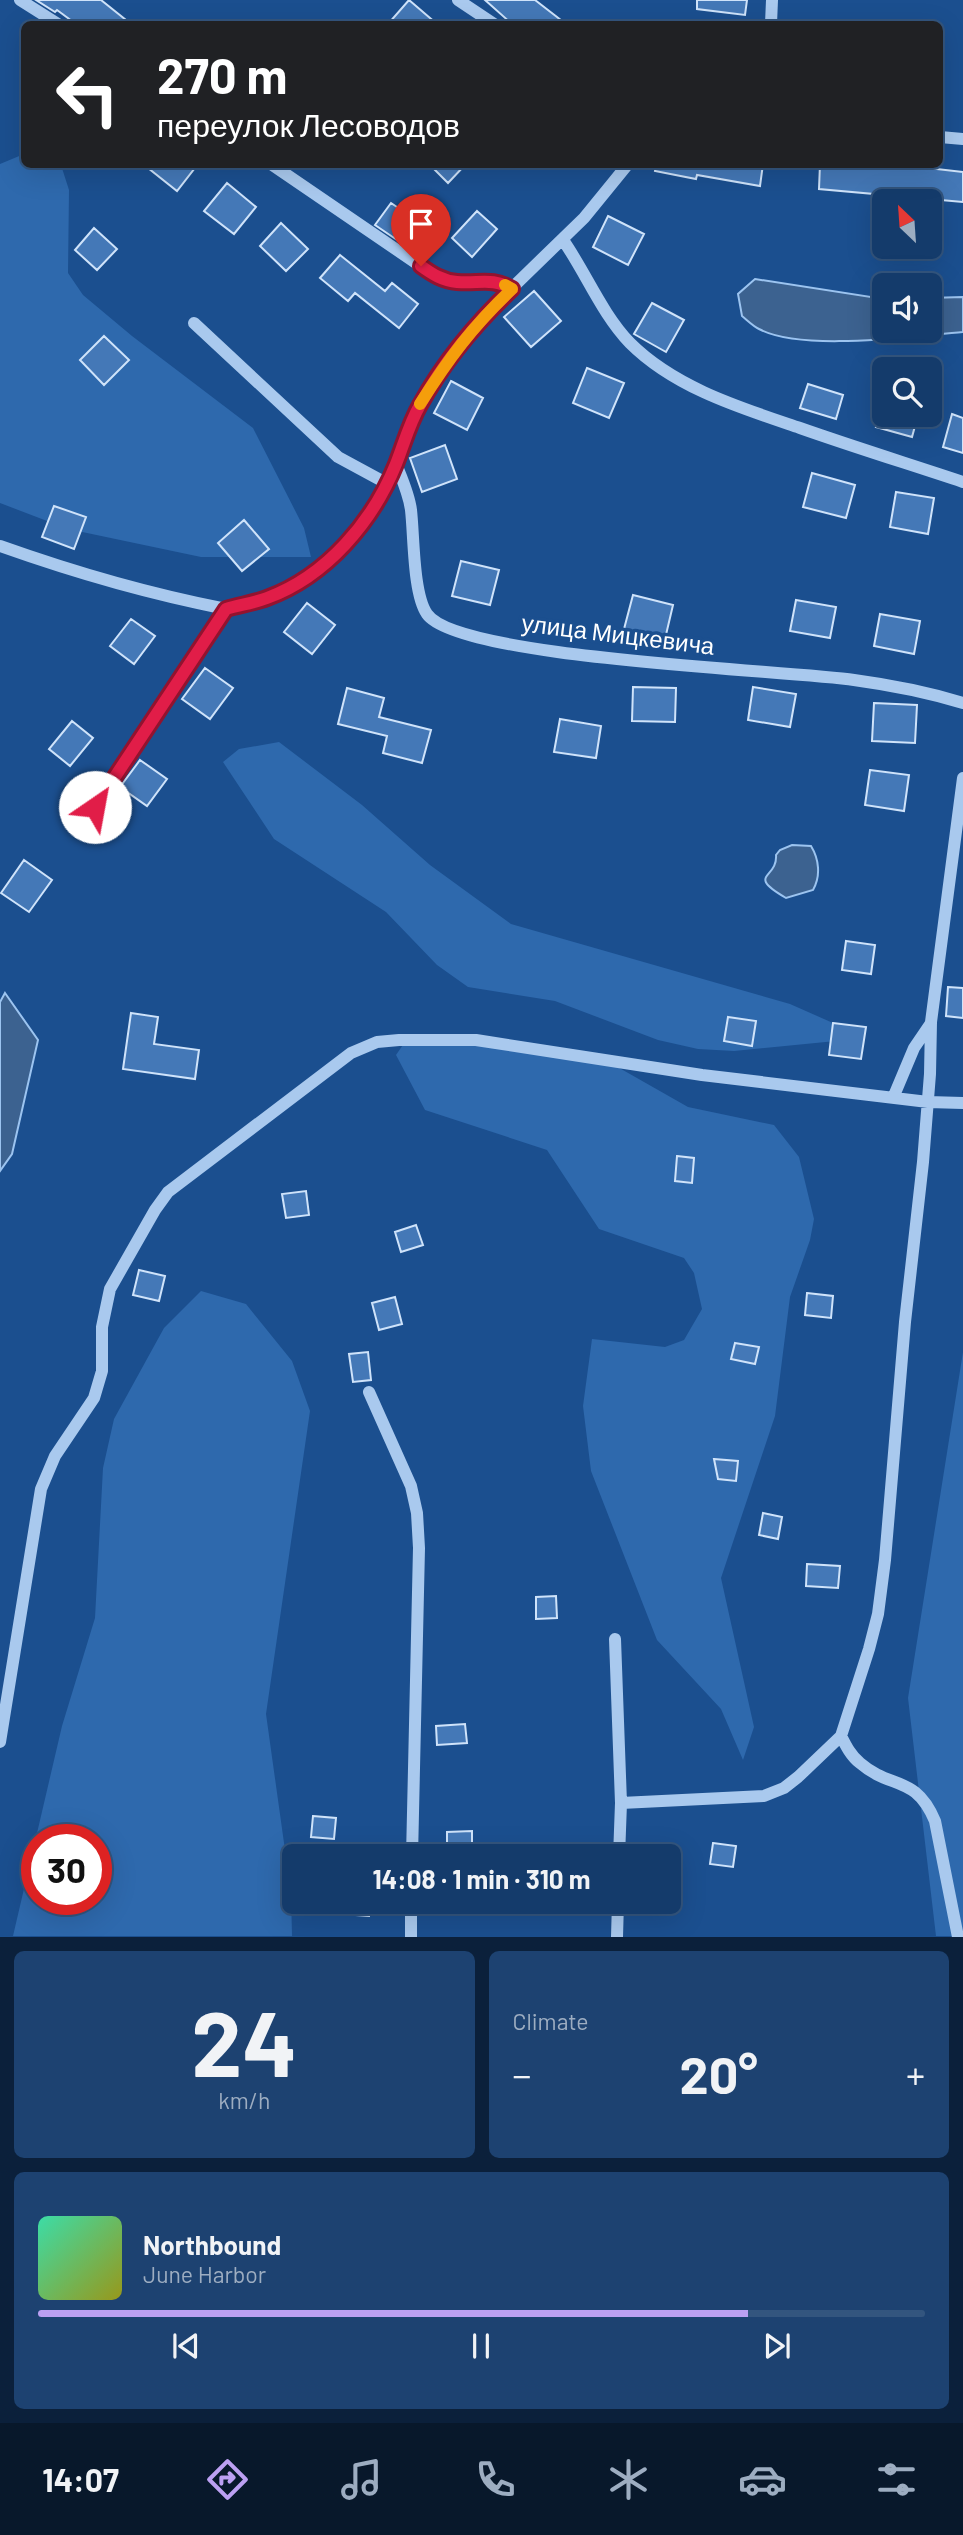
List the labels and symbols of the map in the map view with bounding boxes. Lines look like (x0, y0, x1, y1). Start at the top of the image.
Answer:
north arrow (872, 189, 942, 259)
pin (391, 194, 451, 266)
street label: улица Мицкевича (520, 607, 717, 660)
position arrow (58, 770, 132, 844)
speed limit sign: 30 (21, 1824, 112, 1915)

